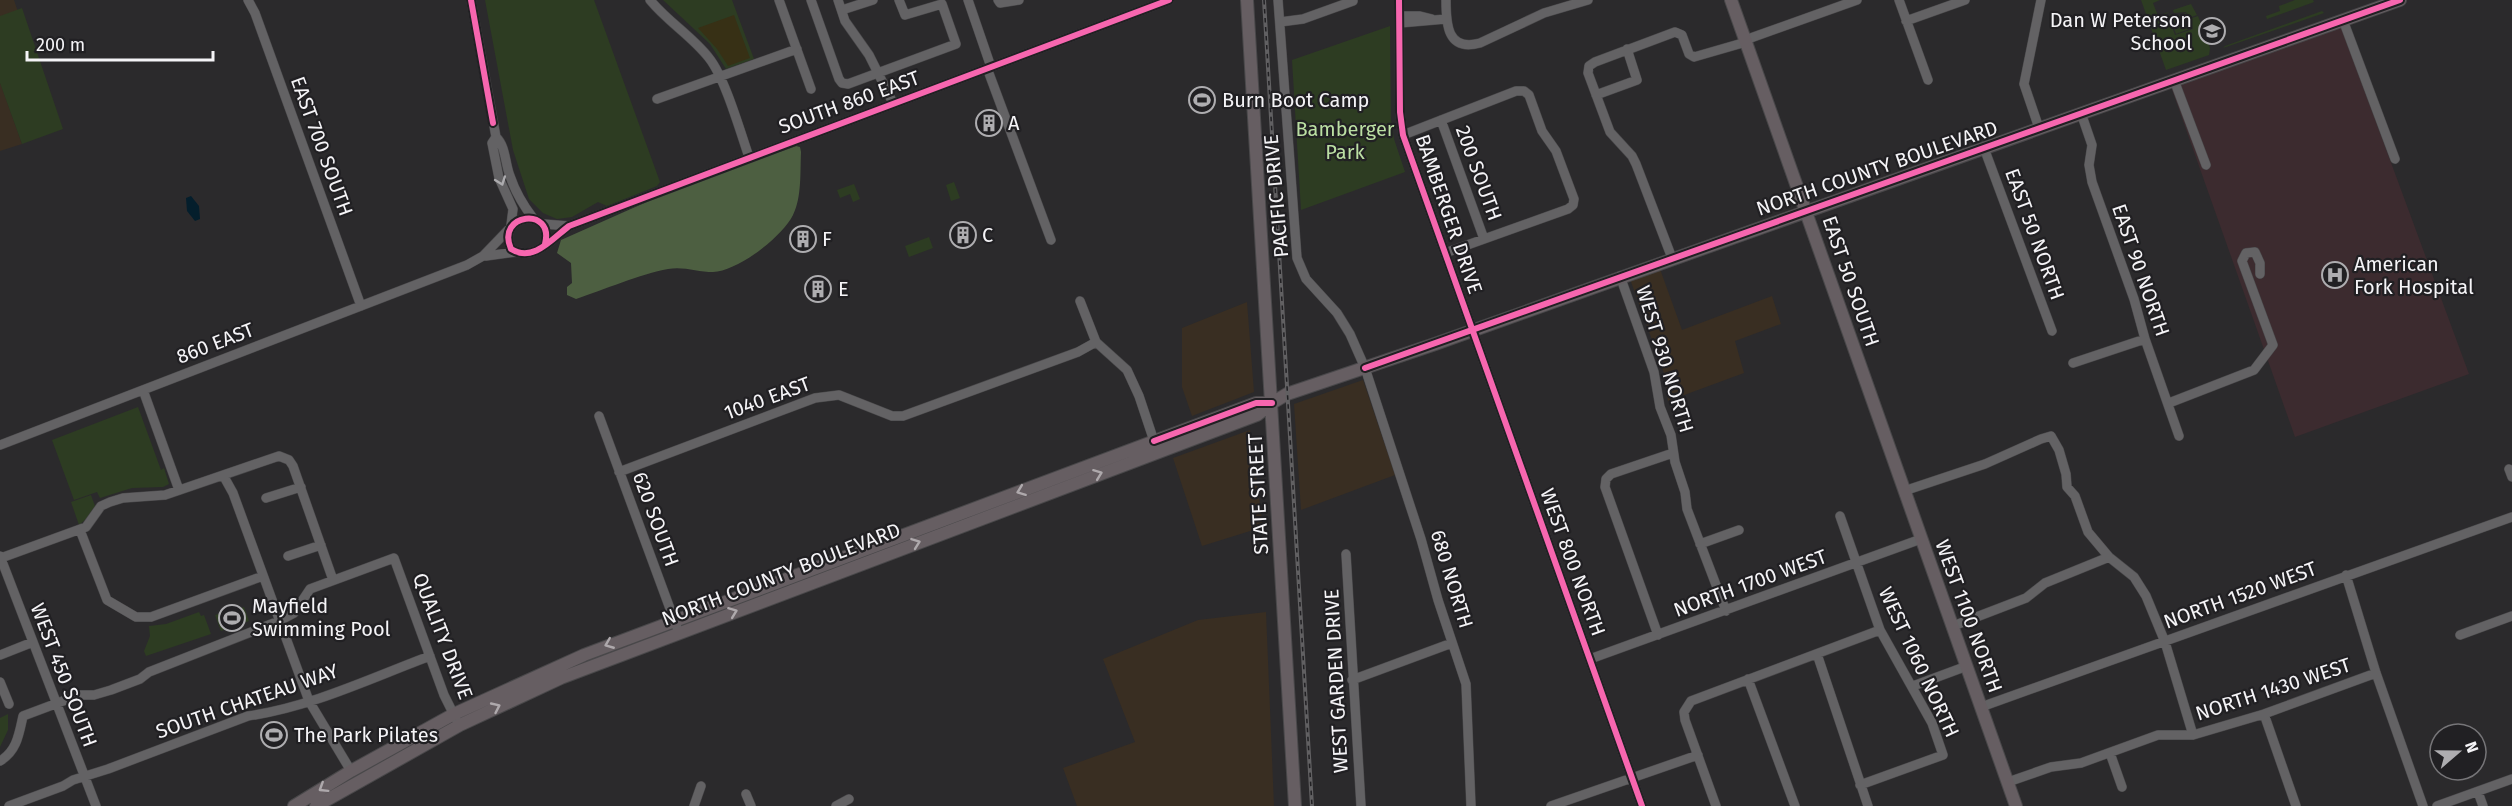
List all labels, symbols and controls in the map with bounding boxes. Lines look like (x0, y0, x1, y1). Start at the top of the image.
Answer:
place label: Dan W Peterson School (2050, 8, 2192, 55)
school or university icon: Dan W Peterson School (2197, 16, 2227, 46)
scale bar (27, 24, 213, 62)
text: 200 m (36, 34, 85, 56)
street label: SOUTH 860 EAST (775, 65, 923, 139)
street label: EAST 700 SOUTH (286, 73, 358, 219)
sports icon: Burn Boot Camp (1187, 85, 1217, 115)
place label: Burn Boot Camp (1222, 88, 1369, 112)
building icon: A (974, 108, 1004, 138)
place label: A (1008, 111, 1020, 135)
street label: NORTH COUNTY BOULEVARD (1753, 115, 2001, 221)
park label: Bamberger Park (1295, 117, 1395, 164)
street label: 200 SOUTH (1451, 122, 1507, 224)
street label: BAMBERGER DRIVE (1410, 131, 1488, 297)
street label: PACIFIC DRIVE (1259, 133, 1293, 259)
street label: EAST 50 NORTH (2000, 165, 2070, 303)
one-way arrow (494, 175, 507, 186)
street label: EAST 90 NORTH (2107, 201, 2175, 339)
street label: EAST 50 SOUTH (1817, 212, 1885, 350)
building icon: C (948, 220, 978, 250)
place label: C (982, 223, 993, 247)
building icon: F (788, 224, 818, 254)
place label: F (822, 227, 832, 251)
place label: American Fork Hospital (2354, 252, 2474, 299)
hospital icon: American Fork Hospital (2320, 260, 2350, 290)
building icon: E (803, 274, 833, 304)
place label: E (838, 277, 849, 301)
street label: WEST 930 NORTH (1631, 282, 1699, 436)
street label: 860 EAST (173, 317, 258, 369)
street label: 1040 EAST (721, 371, 814, 425)
street label: STATE STREET (1243, 432, 1273, 555)
street label: 620 SOUTH (628, 469, 684, 569)
one-way arrow (1092, 469, 1103, 482)
one-way arrow (1016, 484, 1027, 496)
street label: WEST 800 NORTH (1535, 485, 1611, 639)
street label: NORTH COUNTY BOULEVARD (658, 517, 904, 631)
street label: 680 NORTH (1426, 527, 1478, 631)
street label: WEST 1100 NORTH (1930, 536, 2008, 696)
one-way arrow (909, 538, 920, 550)
street label: NORTH 1700 WEST (1670, 544, 1830, 622)
street label: NORTH 1520 WEST (2160, 556, 2320, 634)
street label: QUALITY DRIVE (408, 569, 478, 703)
street label: WEST 1060 NORTH (1874, 583, 1964, 741)
street label: WEST GARDEN DRIVE (1319, 588, 1353, 774)
place label: Mayfield Swimming Pool (252, 594, 391, 641)
street label: WEST 450 SOUTH (26, 600, 102, 750)
sports icon: Mayfield Swimming Pool (217, 603, 247, 633)
one-way arrow (728, 607, 738, 620)
one-way arrow (605, 637, 616, 649)
street label: NORTH 1430 WEST (2192, 652, 2354, 725)
street label: SOUTH CHATEAU WAY (153, 659, 341, 743)
one-way arrow (489, 703, 500, 715)
sports icon: The Park Pilates (259, 720, 289, 750)
north arrow (2428, 722, 2488, 782)
place label: The Park Pilates (294, 723, 438, 747)
text: N (2461, 739, 2482, 755)
one-way arrow (319, 781, 329, 793)

